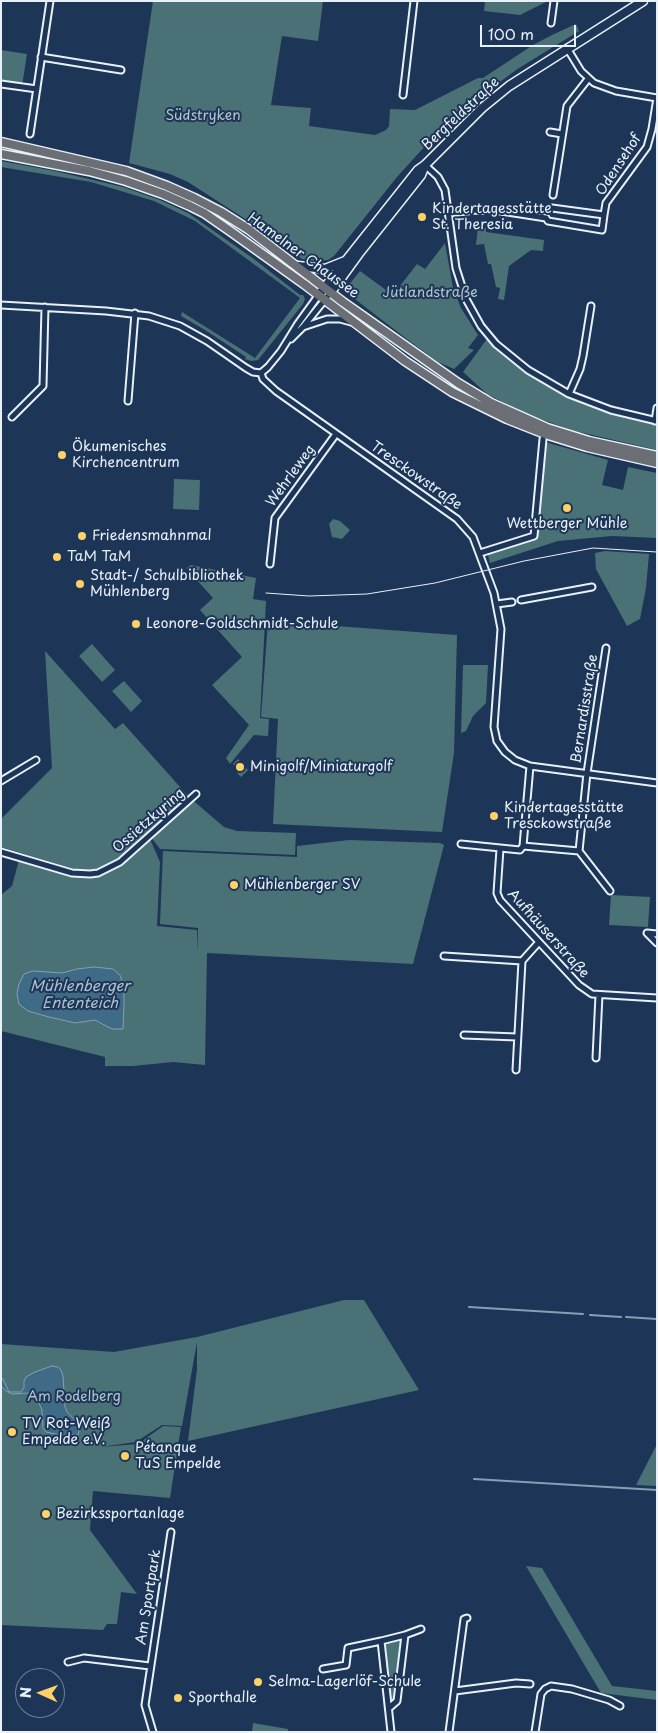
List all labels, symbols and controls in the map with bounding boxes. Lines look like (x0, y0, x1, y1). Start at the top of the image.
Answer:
scale bar (483, 15, 579, 47)
text: 100 m (488, 22, 534, 45)
street label: Bergfeldstraße (419, 74, 503, 154)
park label: Südstryken (165, 108, 241, 124)
street label: Odensehof (593, 131, 645, 199)
place label: Kindertagesstätte St. Theresia (432, 201, 552, 233)
street label: Hamelner Chaussee (244, 210, 362, 302)
marker: Kindertagesstätte St. Theresia (416, 211, 428, 223)
park label: Jütlandstraße (382, 285, 478, 301)
street label: Tresckowstraße (367, 438, 465, 514)
place label: Ökumenisches Kirchencentrum (72, 439, 180, 472)
street label: Wehrleweg (263, 442, 319, 510)
marker: Ökumenisches Kirchencentrum (56, 449, 68, 461)
marker: Wettberger Mühle (561, 502, 573, 514)
place label: Wettberger Mühle (506, 516, 628, 532)
place label: Friedensmahnmal (92, 528, 211, 544)
marker: Friedensmahnmal (76, 530, 88, 542)
place label: TaM TaM (67, 549, 131, 565)
marker: TaM TaM (51, 551, 63, 563)
place label: Stadt-/ Schulbibliothek Mühlenberg (90, 568, 244, 600)
marker: Stadt-/ Schulbibliothek Mühlenberg (74, 578, 86, 590)
place label: Leonore-Goldschmidt-Schule (146, 616, 338, 632)
marker: Leonore-Goldschmidt-Schule (130, 618, 142, 630)
street label: Bernardisstraße (568, 653, 602, 765)
place label: Minigolf/Miniaturgolf (250, 759, 392, 775)
marker: Minigolf/Miniaturgolf (234, 761, 246, 773)
street label: Ossietzkyring (110, 785, 188, 857)
place label: Kindertagesstätte Tresckowstraße (504, 800, 624, 832)
marker: Kindertagesstätte Tresckowstraße (488, 810, 500, 822)
place label: Mühlenberger SV (244, 877, 360, 893)
marker: Mühlenberger SV (228, 879, 240, 891)
street label: Aufhäuserstraße (504, 886, 592, 982)
water label: Mühlenberger Ententeich (30, 978, 130, 1013)
park label: Am Rodelberg (27, 1389, 121, 1405)
place label: TV Rot-Weiß Empelde e.V. (22, 1416, 111, 1448)
marker: TV Rot-Weiß Empelde e.V. (6, 1426, 18, 1438)
place label: Pétanque TuS Empelde (135, 1440, 221, 1472)
marker: Pétanque TuS Empelde (119, 1450, 131, 1462)
place label: Bezirkssportanlage (56, 1506, 184, 1522)
marker: Bezirkssportanlage (40, 1508, 52, 1520)
street label: Am Sportpark (133, 1548, 165, 1646)
north arrow (15, 1668, 65, 1718)
place label: Selma-Lagerlöf-Schule (268, 1674, 421, 1690)
marker: Selma-Lagerlöf-Schule (252, 1676, 264, 1688)
text: N (15, 1687, 36, 1698)
place label: Sporthalle (188, 1690, 257, 1706)
marker: Sporthalle (172, 1692, 184, 1704)

